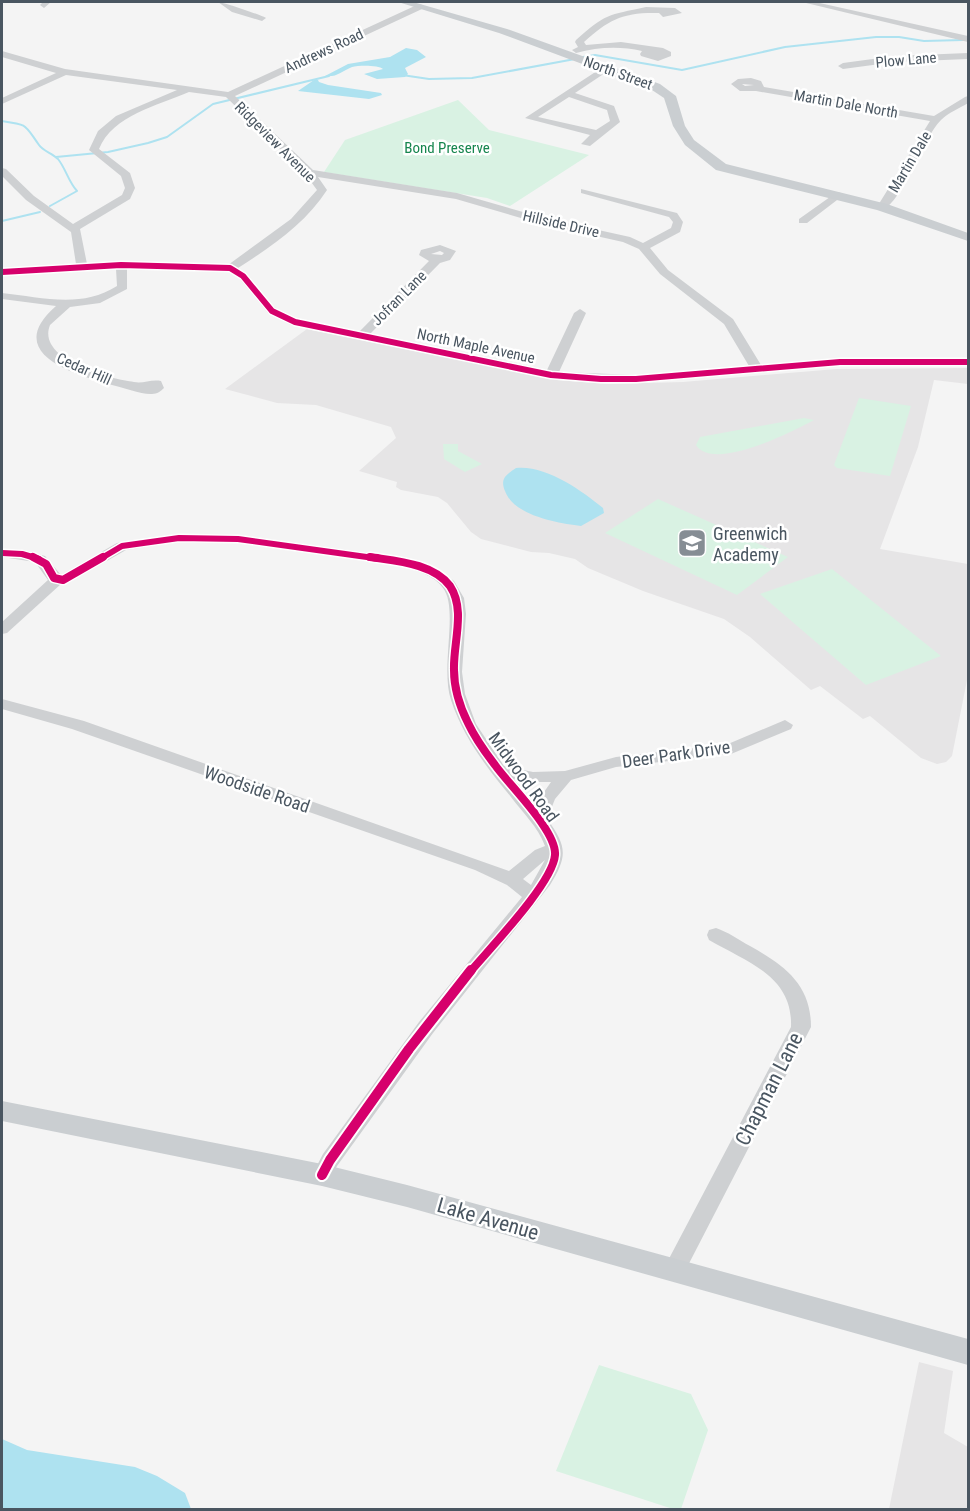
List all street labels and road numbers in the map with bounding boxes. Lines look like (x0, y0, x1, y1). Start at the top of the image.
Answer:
street label: Andrews Road (282, 25, 366, 77)
street label: Plow Lane (875, 48, 937, 72)
street label: North Street (581, 52, 655, 94)
street label: Martin Dale North (793, 86, 899, 122)
street label: Ridgeview Avenue (231, 98, 319, 186)
street label: Martin Dale (885, 128, 935, 196)
street label: Hillside Drive (521, 206, 601, 242)
street label: Jofran Lane (368, 267, 430, 329)
street label: North Maple Avenue (415, 325, 537, 367)
street label: Cedar Hill (54, 349, 114, 389)
street label: Midwood Road (484, 728, 564, 826)
street label: Deer Park Drive (621, 736, 731, 772)
street label: Woodside Road (201, 761, 313, 817)
street label: Chapman Lane (730, 1028, 808, 1149)
street label: Lake Avenue (434, 1193, 542, 1245)

